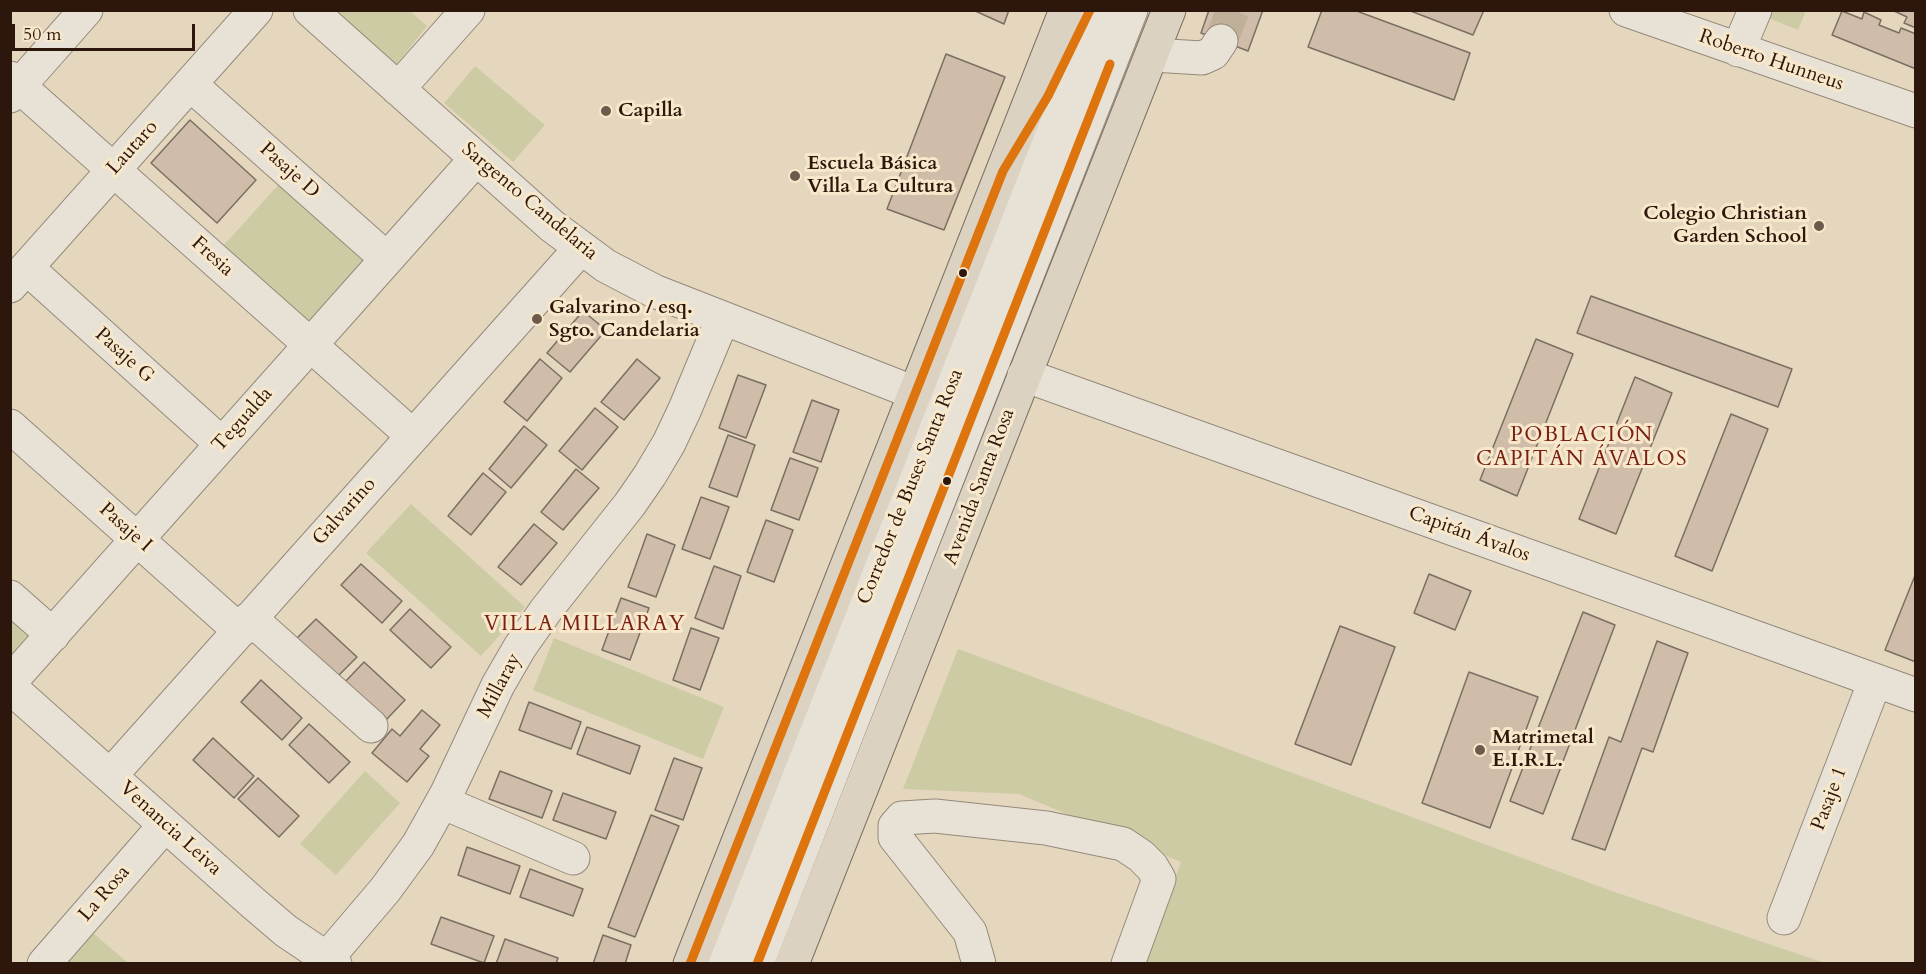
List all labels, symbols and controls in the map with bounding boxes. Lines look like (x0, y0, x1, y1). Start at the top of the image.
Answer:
scale bar (15, 12, 198, 50)
text: 50 m (23, 22, 62, 47)
street label: Roberto Hunneus (1695, 25, 1847, 97)
place label: Capilla (618, 99, 683, 123)
marker: Capilla (599, 104, 613, 118)
street label: Lautaro (102, 116, 164, 180)
street label: Pasaje D (254, 138, 324, 204)
street label: Sargento Candelaria (456, 138, 602, 266)
place label: Escuela Básica Villa La Cultura (807, 152, 953, 199)
marker: Escuela Básica Villa La Cultura (788, 169, 802, 183)
place label: Colegio Christian Garden School (1643, 202, 1807, 249)
marker: Colegio Christian Garden School (1812, 219, 1826, 233)
street label: Fresia (186, 232, 238, 282)
unlabelled marker (957, 267, 969, 279)
place label: Galvarino / esq. Sgto. Candelaria (549, 296, 700, 343)
marker: Galvarino / esq. Sgto. Candelaria (530, 312, 544, 326)
street label: Pasaje G (89, 323, 159, 389)
street label: Corredor de Buses Santa Rosa (853, 366, 969, 608)
street label: Tegualda (208, 383, 278, 457)
street label: Avenida Santa Rosa (939, 405, 1021, 569)
district label: POBLACIÓN CAPITÁN ÁVALOS (1476, 423, 1688, 473)
street label: Galvarino (308, 473, 382, 551)
unlabelled marker (941, 475, 953, 487)
street label: Pasaje I (94, 498, 156, 558)
street label: Capitán Ávalos (1405, 502, 1533, 568)
district label: VILLA MILLARAY (484, 612, 686, 638)
street label: Millaray (473, 650, 527, 722)
place label: Matrimetal E.I.R.L. (1492, 726, 1594, 773)
marker: Matrimetal E.I.R.L. (1473, 743, 1487, 757)
street label: Pasaje 1 (1807, 764, 1853, 834)
street label: Venancia Leiva (114, 777, 226, 881)
street label: La Rosa (74, 861, 136, 927)

